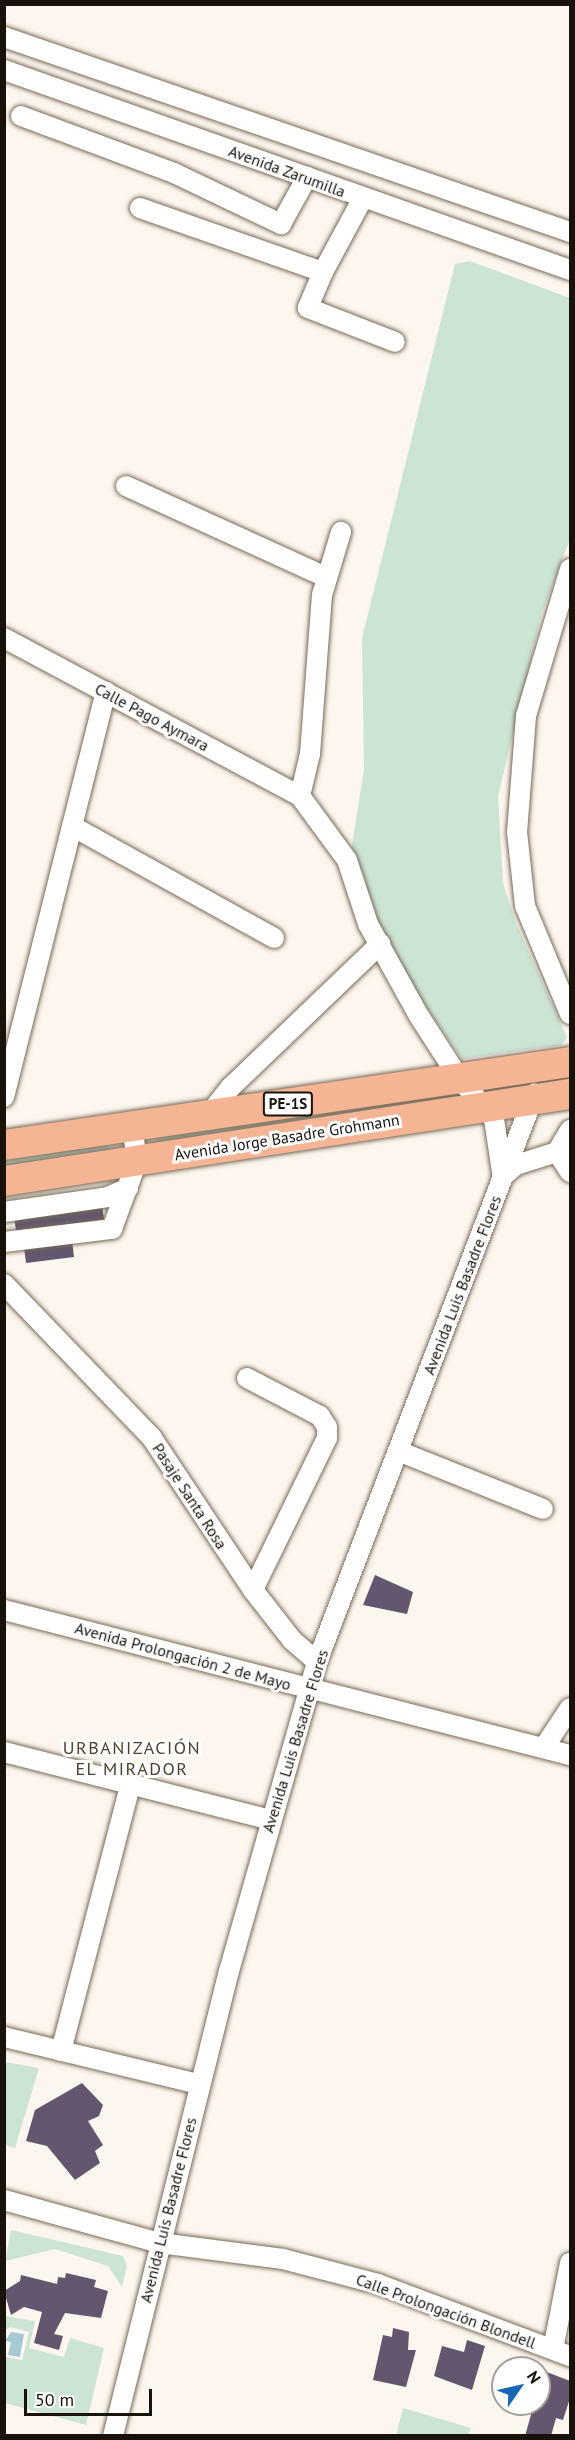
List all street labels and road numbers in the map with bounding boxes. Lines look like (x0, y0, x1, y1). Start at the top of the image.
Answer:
street label: Avenida Zarumilla (226, 141, 348, 201)
street label: Calle Pago Aymara (91, 679, 213, 755)
road number: PE-1S (262, 1092, 314, 1116)
street label: Avenida Jorge Basadre Grohmann (173, 1110, 401, 1164)
street label: Avenida Luis Basadre Flores (419, 1193, 505, 1377)
street label: Pasaje Santa Rosa (149, 1439, 231, 1553)
street label: Avenida Prolongación 2 de Mayo (73, 1618, 293, 1694)
street label: Avenida Luis Basadre Flores (258, 1647, 332, 1835)
street label: Avenida Luis Basadre Flores (136, 2115, 200, 2305)
street label: Calle Prolongación Blondell (353, 2269, 539, 2353)

